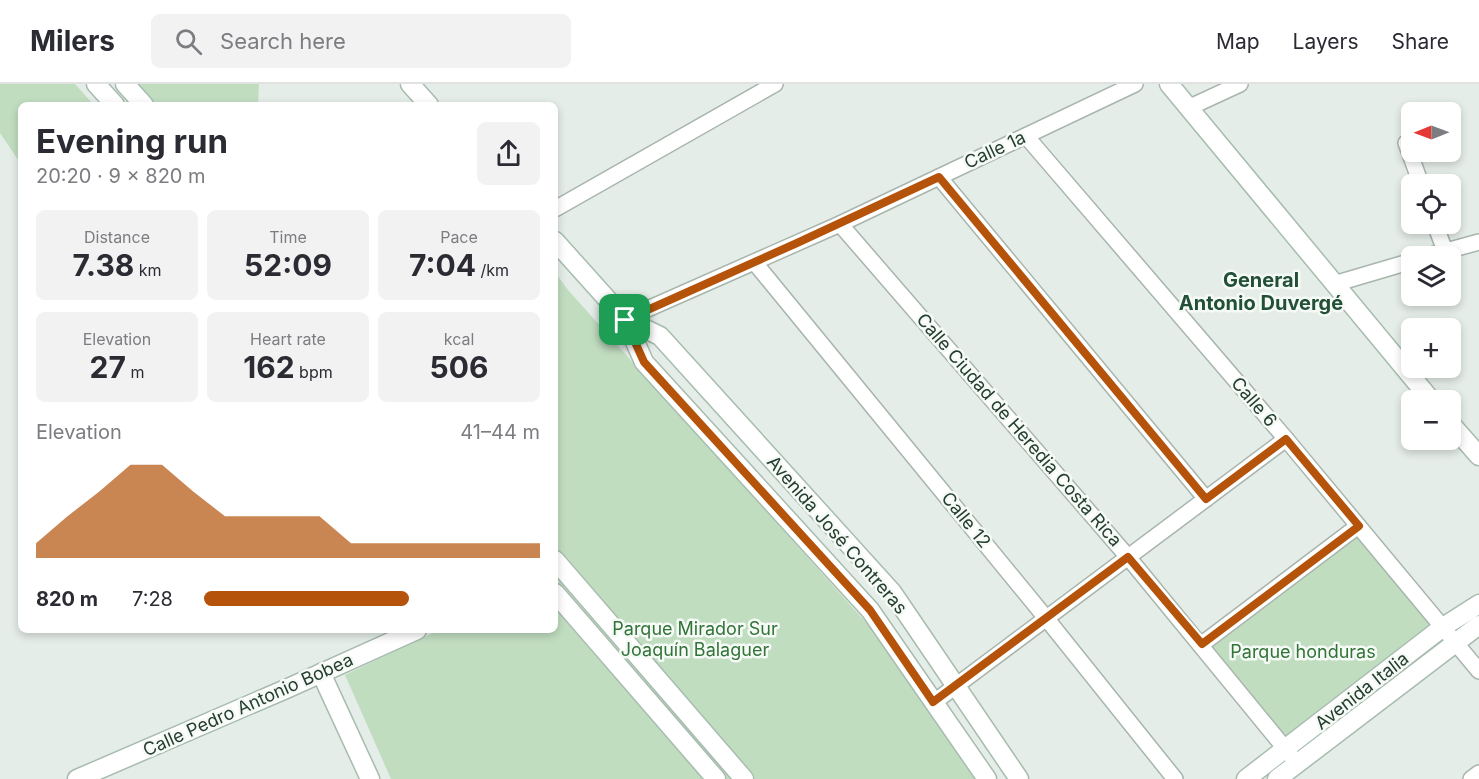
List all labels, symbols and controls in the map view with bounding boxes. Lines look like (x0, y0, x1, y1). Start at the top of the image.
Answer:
search box (151, 14, 571, 68)
text: Milers (30, 24, 115, 58)
icon: search (172, 25, 205, 58)
text: Search here (220, 28, 346, 54)
text: Map (1216, 29, 1260, 54)
text: Layers (1293, 29, 1359, 54)
text: Share (1392, 29, 1449, 54)
north arrow (1401, 102, 1461, 162)
map controls (1401, 102, 1461, 450)
text: Evening run (36, 121, 228, 161)
button: share (477, 122, 540, 185)
street label: Calle 1a (961, 126, 1029, 173)
text: 20:20 · 9 × 820 m (36, 164, 206, 188)
button: locate (1401, 174, 1461, 234)
text: Distance (84, 227, 150, 247)
text: Time (269, 227, 307, 247)
text: Pace (440, 227, 478, 247)
button: layers (1401, 246, 1461, 306)
text: 7.38 (72, 247, 134, 283)
text: 52:09 (244, 247, 332, 283)
text: 7:04 (409, 247, 476, 283)
text: km (134, 260, 162, 280)
text: /km (476, 260, 509, 280)
district label: General Antonio Duvergé (1179, 268, 1343, 315)
pin (599, 294, 650, 345)
icon: arrive (608, 303, 641, 336)
street label: Calle Ciudad de Heredia Costa Rica (912, 309, 1126, 551)
button: + (1401, 318, 1461, 378)
text: Elevation (83, 329, 151, 349)
text: Heart rate (250, 329, 326, 349)
text: kcal (444, 329, 474, 349)
text: 27 (90, 349, 126, 385)
text: 162 (243, 349, 295, 385)
text: 506 (430, 349, 488, 385)
text: m (126, 362, 144, 382)
text: bpm (295, 362, 333, 382)
street label: Calle 6 (1227, 373, 1282, 431)
button: − (1401, 390, 1461, 450)
text: Elevation (36, 420, 122, 444)
text: 41–44 m (460, 420, 540, 444)
street label: Avenida José Contreras (763, 451, 912, 618)
street label: Calle 12 (938, 487, 995, 552)
text: 820 m (36, 587, 98, 611)
text: 7:28 (132, 587, 173, 611)
park label: Parque Mirador Sur Joaquín Balaguer (612, 618, 778, 660)
park label: Parque honduras (1230, 641, 1376, 662)
street label: Avenida Italia (1311, 648, 1413, 734)
street label: Calle Pedro Antonio Bobea (140, 649, 356, 760)

